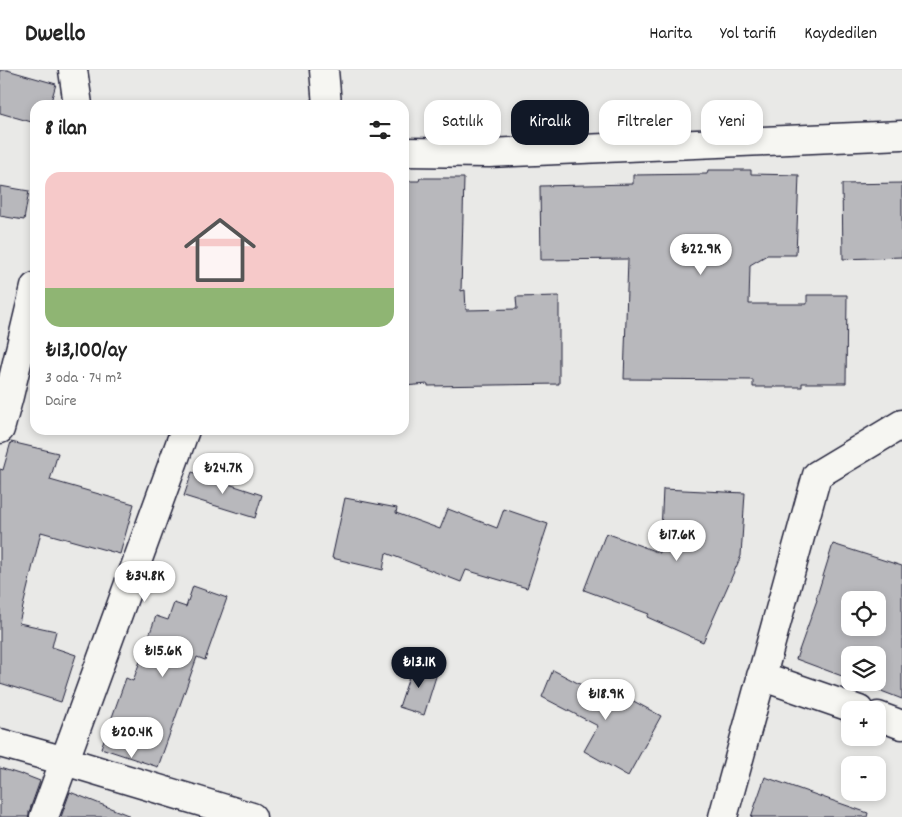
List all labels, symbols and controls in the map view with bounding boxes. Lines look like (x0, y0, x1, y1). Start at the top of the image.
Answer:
text: Dwello (25, 18, 86, 52)
text: Harita (649, 22, 692, 47)
text: Yol tarifi (720, 22, 776, 47)
text: Kaydedilen (804, 22, 877, 47)
chip: Satılık (424, 100, 501, 145)
chip: Kiralık (511, 100, 589, 145)
chip: Filtreler (599, 100, 691, 145)
chip: Yeni (701, 100, 763, 145)
text: 8 ilan (45, 115, 87, 145)
icon: filters (366, 116, 394, 144)
icon: home (175, 205, 265, 295)
pin: ₺22.9K (660, 234, 742, 276)
text: ₺22.9K (681, 238, 721, 261)
text: ₺13,100/ay (45, 337, 126, 367)
text: 3 oda · 74 m² (45, 367, 122, 390)
text: Daire (45, 390, 77, 413)
pin: ₺24.7K (182, 452, 264, 495)
text: ₺24.7K (204, 457, 242, 480)
pin: ₺17.6K (636, 520, 718, 562)
text: ₺17.6K (659, 524, 695, 547)
pin: ₺34.8K (104, 560, 186, 603)
text: ₺34.8K (125, 565, 165, 588)
map controls (841, 591, 886, 801)
button: locate (841, 591, 886, 636)
pin: ₺15.6K (122, 636, 204, 678)
text: ₺15.6K (144, 640, 182, 663)
pin: ₺13.1K (378, 646, 460, 689)
button: layers (841, 646, 886, 691)
text: ₺13.1K (402, 651, 436, 674)
pin: ₺18.9K (565, 678, 647, 721)
text: ₺18.9K (588, 683, 624, 706)
button: + (841, 701, 886, 746)
pin: ₺20.4K (91, 716, 173, 759)
text: ₺20.4K (111, 721, 153, 744)
button: − (841, 756, 886, 801)

